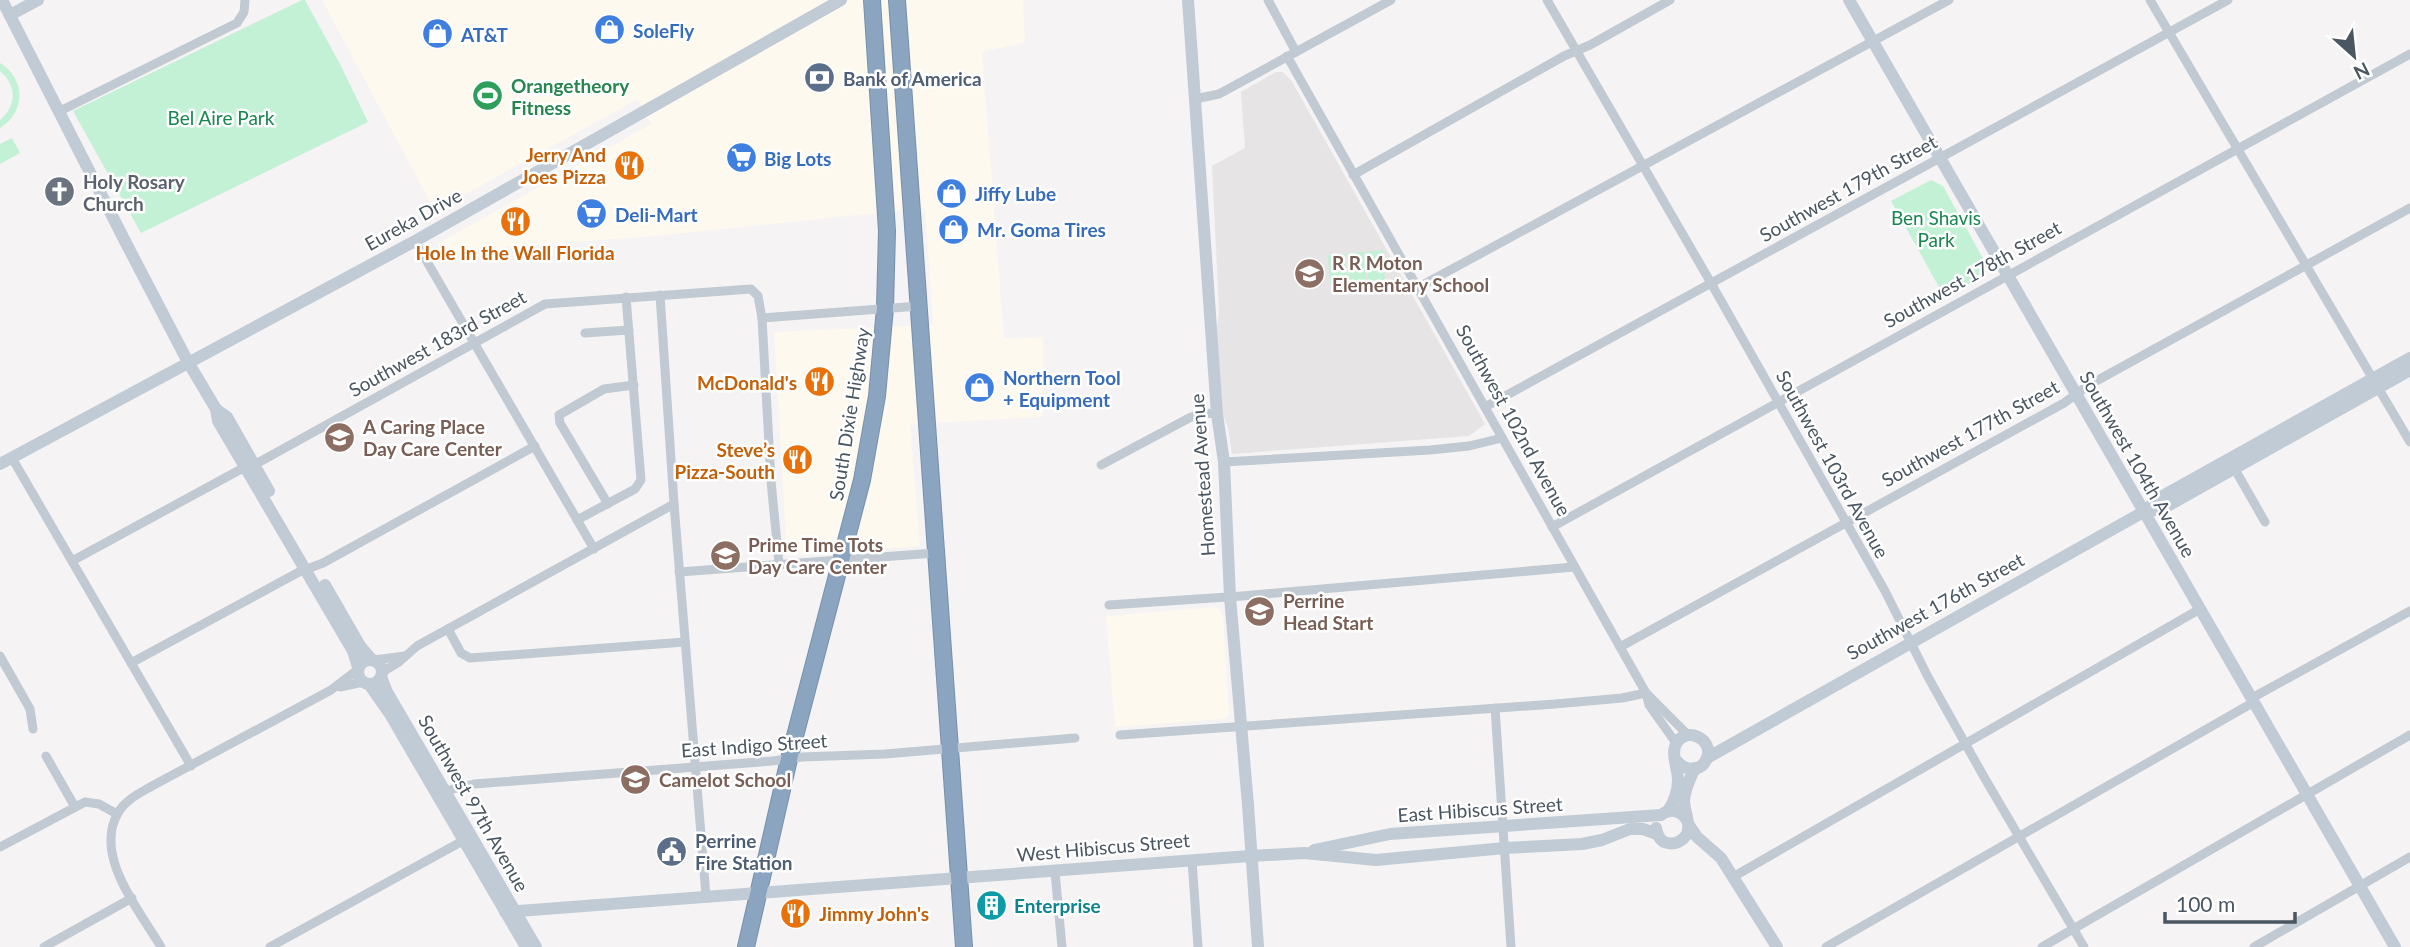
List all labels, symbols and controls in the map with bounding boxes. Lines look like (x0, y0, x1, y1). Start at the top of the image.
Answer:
shop icon: SoleFly (593, 13, 627, 47)
shop icon: AT&T (421, 17, 455, 51)
place label: SoleFly (633, 19, 695, 42)
north arrow (2319, 21, 2389, 91)
place label: AT&T (460, 23, 509, 46)
text: N (2350, 58, 2374, 85)
bank icon: Bank of America (803, 61, 837, 95)
place label: Bank of America (843, 67, 982, 90)
place label: Orangetheory Fitness (511, 74, 630, 119)
sports icon: Orangetheory Fitness (471, 79, 505, 113)
park label: Bel Aire Park (168, 106, 275, 129)
street label: Southwest 179th Street (1755, 130, 1941, 246)
supermarket icon: Big Lots (724, 141, 758, 175)
place label: Jerry And Joes Pizza (520, 143, 606, 188)
place label: Big Lots (764, 147, 831, 170)
restaurant icon: Jerry And Joes Pizza (612, 148, 646, 182)
place label: Holy Rosary Church (83, 170, 186, 215)
church icon: Holy Rosary Church (43, 175, 77, 209)
shop icon: Jiffy Lube (935, 176, 969, 210)
place label: Jiffy Lube (975, 182, 1056, 205)
street label: Eureka Drive (361, 183, 465, 255)
supermarket icon: Deli-Mart (575, 197, 609, 231)
place label: Deli-Mart (615, 203, 698, 226)
restaurant icon: Hole In the Wall Florida (498, 204, 532, 238)
park label: Ben Shavis Park (1891, 206, 1981, 251)
shop icon: Mr. Goma Tires (937, 212, 971, 246)
street label: Southwest 178th Street (1879, 216, 2065, 332)
place label: Mr. Goma Tires (977, 218, 1106, 241)
place label: Hole In the Wall Florida (415, 241, 615, 264)
place label: R R Moton Elementary School (1332, 251, 1489, 296)
school or university icon: R R Moton Elementary School (1292, 256, 1326, 290)
street label: Southwest 183rd Street (344, 285, 530, 401)
street label: Southwest 102nd Avenue (1452, 320, 1576, 520)
street label: South Dixie Highway (824, 326, 874, 502)
restaurant icon: McDonald's (803, 365, 837, 399)
place label: Northern Tool + Equipment (1003, 366, 1121, 411)
street label: Southwest 103rd Avenue (1772, 366, 1894, 562)
street label: Southwest 104th Avenue (2075, 367, 2201, 561)
place label: McDonald's (697, 371, 797, 394)
shop icon: Northern Tool + Equipment (963, 371, 997, 405)
street label: Southwest 177th Street (1877, 375, 2063, 491)
street label: Homestead Avenue (1185, 393, 1219, 557)
place label: A Caring Place Day Care Center (362, 415, 503, 460)
school or university icon: A Caring Place Day Care Center (323, 420, 357, 454)
place label: Steve’s Pizza-South (674, 438, 775, 483)
restaurant icon: Steve’s Pizza-South (781, 443, 815, 477)
place label: Prime Time Tots Day Care Center (748, 533, 888, 578)
school or university icon: Prime Time Tots Day Care Center (708, 538, 742, 572)
street label: Southwest 176th Street (1842, 548, 2028, 664)
place label: Perrine Head Start (1283, 589, 1373, 634)
school or university icon: Perrine Head Start (1243, 594, 1277, 628)
street label: Southwest 97th Avenue (414, 711, 534, 895)
street label: East Indigo Street (680, 728, 828, 762)
school or university icon: Camelot School (619, 762, 653, 796)
place label: Camelot School (659, 768, 791, 791)
street label: East Hibiscus Street (1397, 792, 1563, 826)
street label: West Hibiscus Street (1015, 828, 1191, 866)
place label: Perrine Fire Station (695, 829, 793, 874)
public building icon: Perrine Fire Station (655, 834, 689, 868)
scale bar (2165, 880, 2294, 924)
building icon: Enterprise (974, 888, 1008, 922)
text: 100 m (2176, 891, 2235, 916)
place label: Enterprise (1014, 894, 1101, 917)
restaurant icon: Jimmy John's (779, 896, 813, 930)
place label: Jimmy John's (819, 902, 929, 925)

